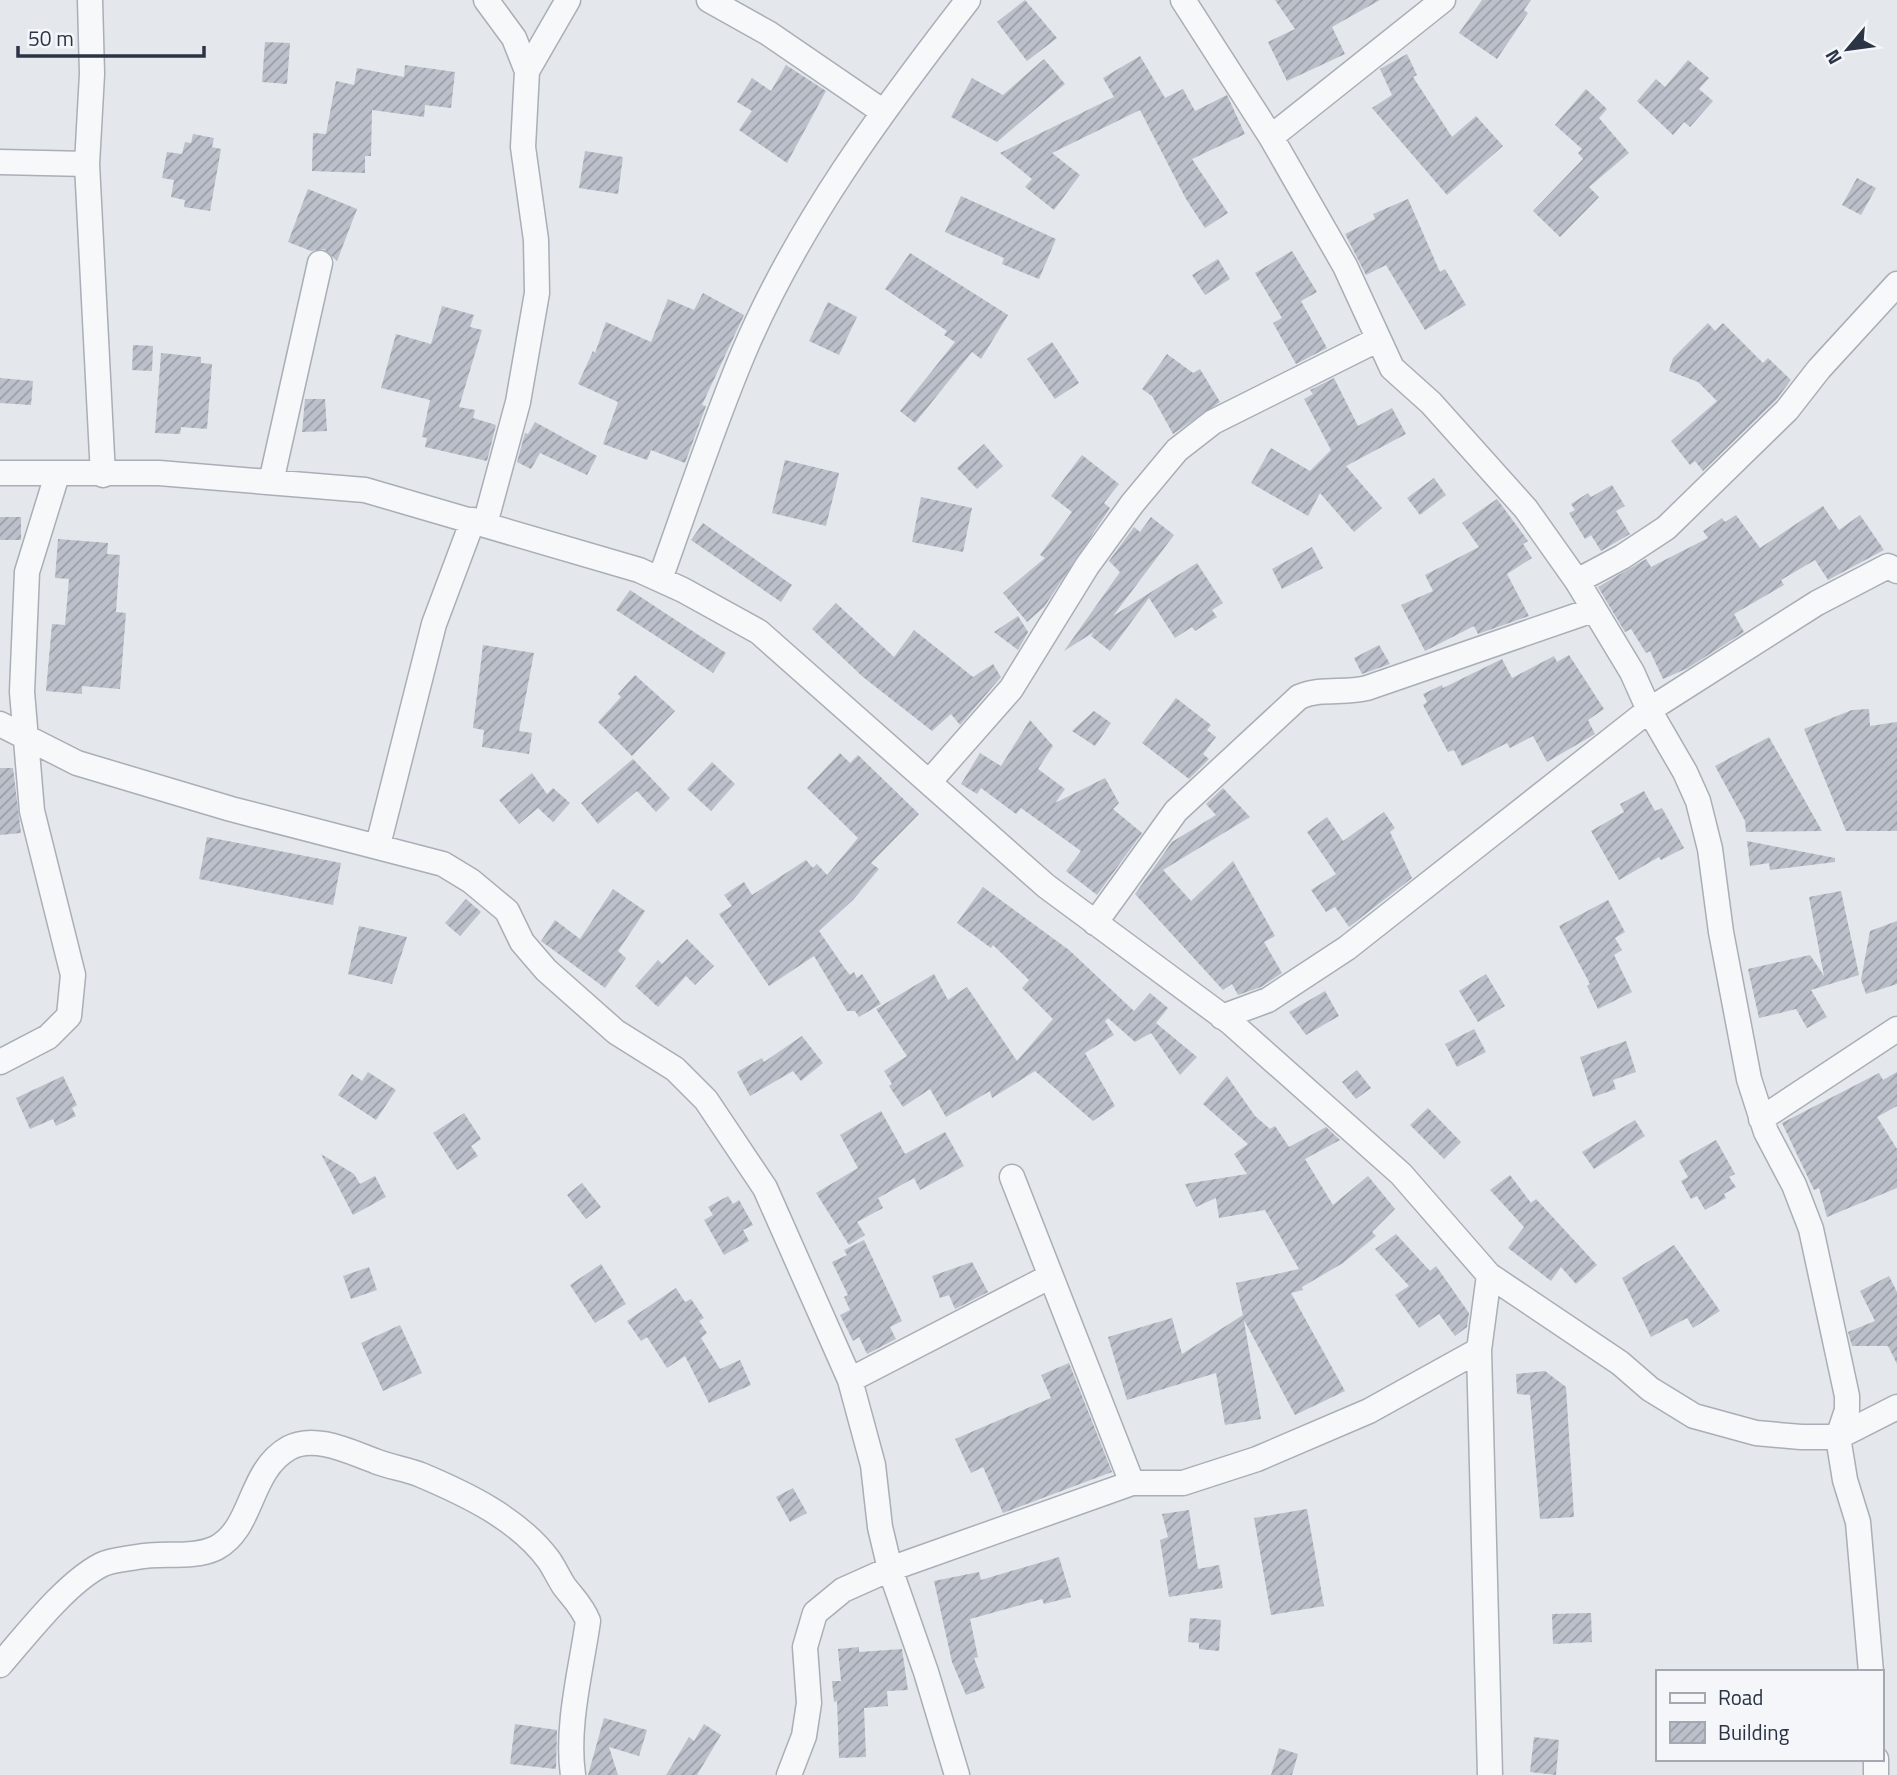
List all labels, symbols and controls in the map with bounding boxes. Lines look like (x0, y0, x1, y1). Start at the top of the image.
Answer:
scale bar (18, 14, 203, 58)
north arrow (1813, 14, 1883, 84)
text: 50 m (28, 22, 74, 54)
text: N (1817, 45, 1849, 70)
legend (1656, 1670, 1883, 1761)
text: Road (1718, 1681, 1763, 1713)
text: Building (1718, 1716, 1790, 1748)

